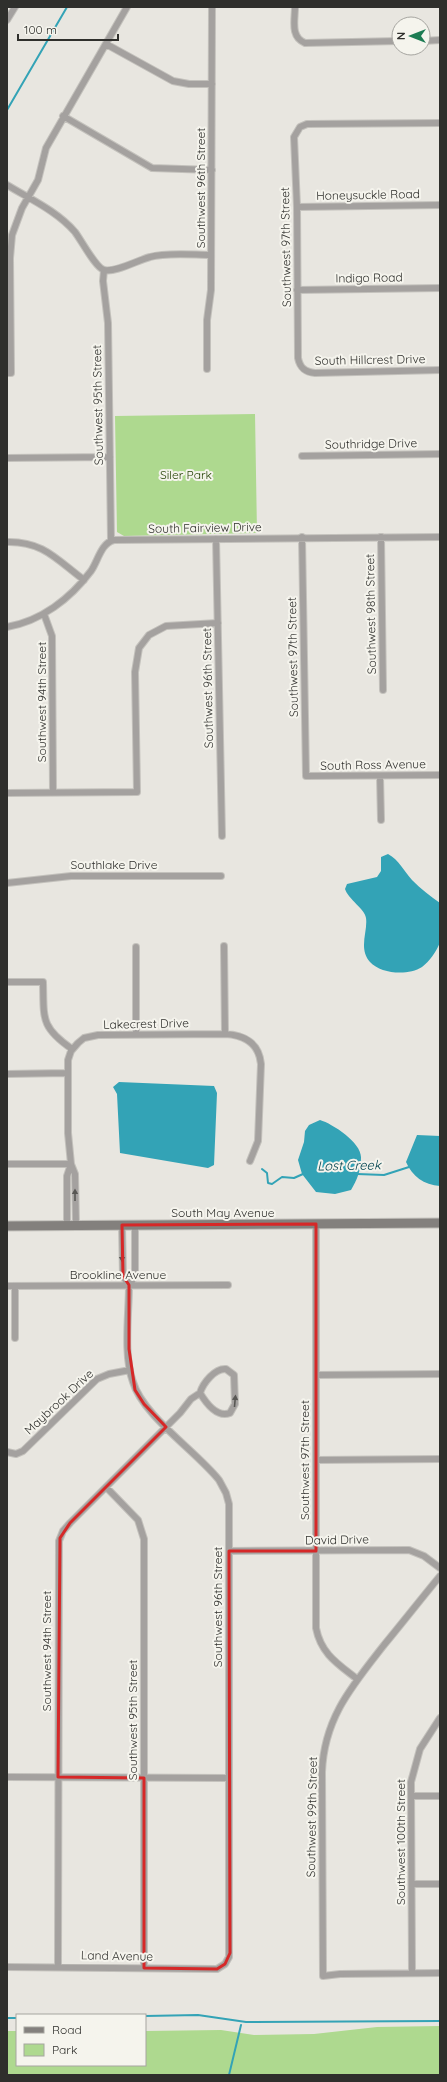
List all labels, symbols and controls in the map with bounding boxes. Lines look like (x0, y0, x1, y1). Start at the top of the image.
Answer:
scale bar (18, 16, 118, 42)
north arrow (391, 16, 431, 56)
text: 100 m (24, 22, 57, 37)
text: N (394, 32, 408, 40)
street label: Southwest 96th Street (193, 128, 208, 248)
street label: Honeysuckle Road (316, 186, 420, 203)
street label: Southwest 97th Street (277, 187, 294, 307)
street label: Indigo Road (335, 269, 403, 286)
street label: Southwest 95th Street (89, 345, 106, 465)
street label: South Hillcrest Drive (314, 351, 426, 368)
street label: Southridge Drive (325, 435, 418, 452)
park label: Siler Park (160, 467, 212, 482)
street label: South Fairview Drive (148, 519, 262, 536)
street label: Southwest 98th Street (362, 554, 379, 674)
street label: Southwest 97th Street (284, 597, 301, 717)
street label: Southwest 96th Street (199, 628, 216, 748)
street label: Southwest 94th Street (34, 642, 49, 762)
street label: South Ross Avenue (320, 756, 426, 773)
street label: Southlake Drive (71, 857, 158, 872)
street label: Lakecrest Drive (103, 1015, 189, 1032)
water label: Lost Creek (317, 1156, 382, 1174)
one-way arrow (72, 1188, 78, 1201)
street label: South May Avenue (171, 1205, 275, 1220)
one-way arrow (119, 1250, 126, 1262)
street label: Brookline Avenue (70, 1267, 166, 1282)
street label: Maybrook Drive (21, 1366, 96, 1437)
one-way arrow (231, 1395, 238, 1407)
street label: Southwest 97th Street (297, 1400, 312, 1520)
street label: David Drive (305, 1531, 369, 1548)
street label: Southwest 96th Street (210, 1547, 225, 1667)
street label: Southwest 94th Street (39, 1591, 54, 1711)
street label: Southwest 95th Street (125, 1660, 140, 1780)
street label: Southwest 99th Street (303, 1756, 320, 1878)
street label: Southwest 100th Street (393, 1779, 408, 1905)
street label: Land Avenue (81, 1947, 153, 1964)
legend (16, 2014, 146, 2066)
text: Road (52, 2022, 82, 2037)
text: Park (52, 2042, 77, 2057)

